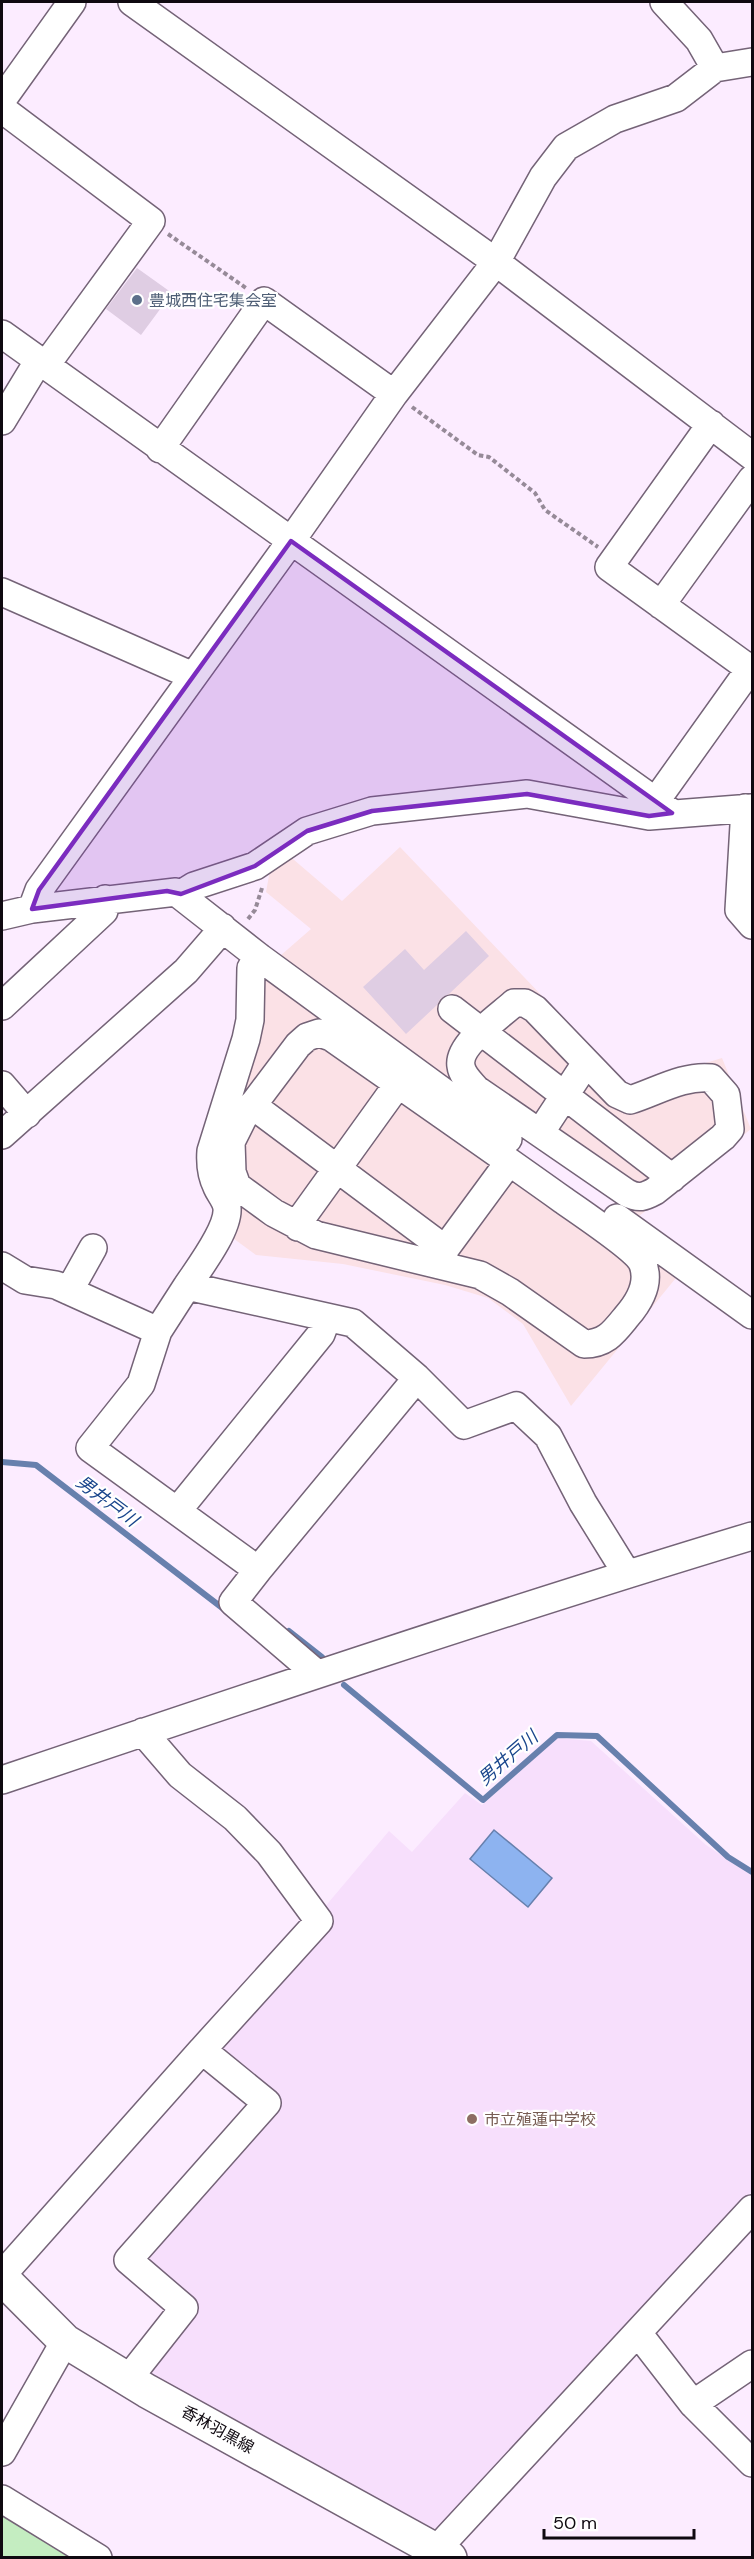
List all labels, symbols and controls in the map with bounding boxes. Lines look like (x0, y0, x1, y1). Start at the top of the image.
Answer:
place label: 豊城西住宅集会室 (149, 290, 277, 311)
marker: 豊城西住宅集会室 (130, 293, 144, 307)
water label: 男井戸川 (71, 1470, 145, 1533)
water label: 男井戸川 (473, 1724, 545, 1791)
place label: 市立殖蓮中学校 (484, 2109, 596, 2130)
marker: 市立殖蓮中学校 (465, 2112, 479, 2126)
street label: 香林羽黒線 (178, 2401, 258, 2458)
scale bar (544, 2502, 694, 2540)
text: 50 m (553, 2511, 597, 2535)

